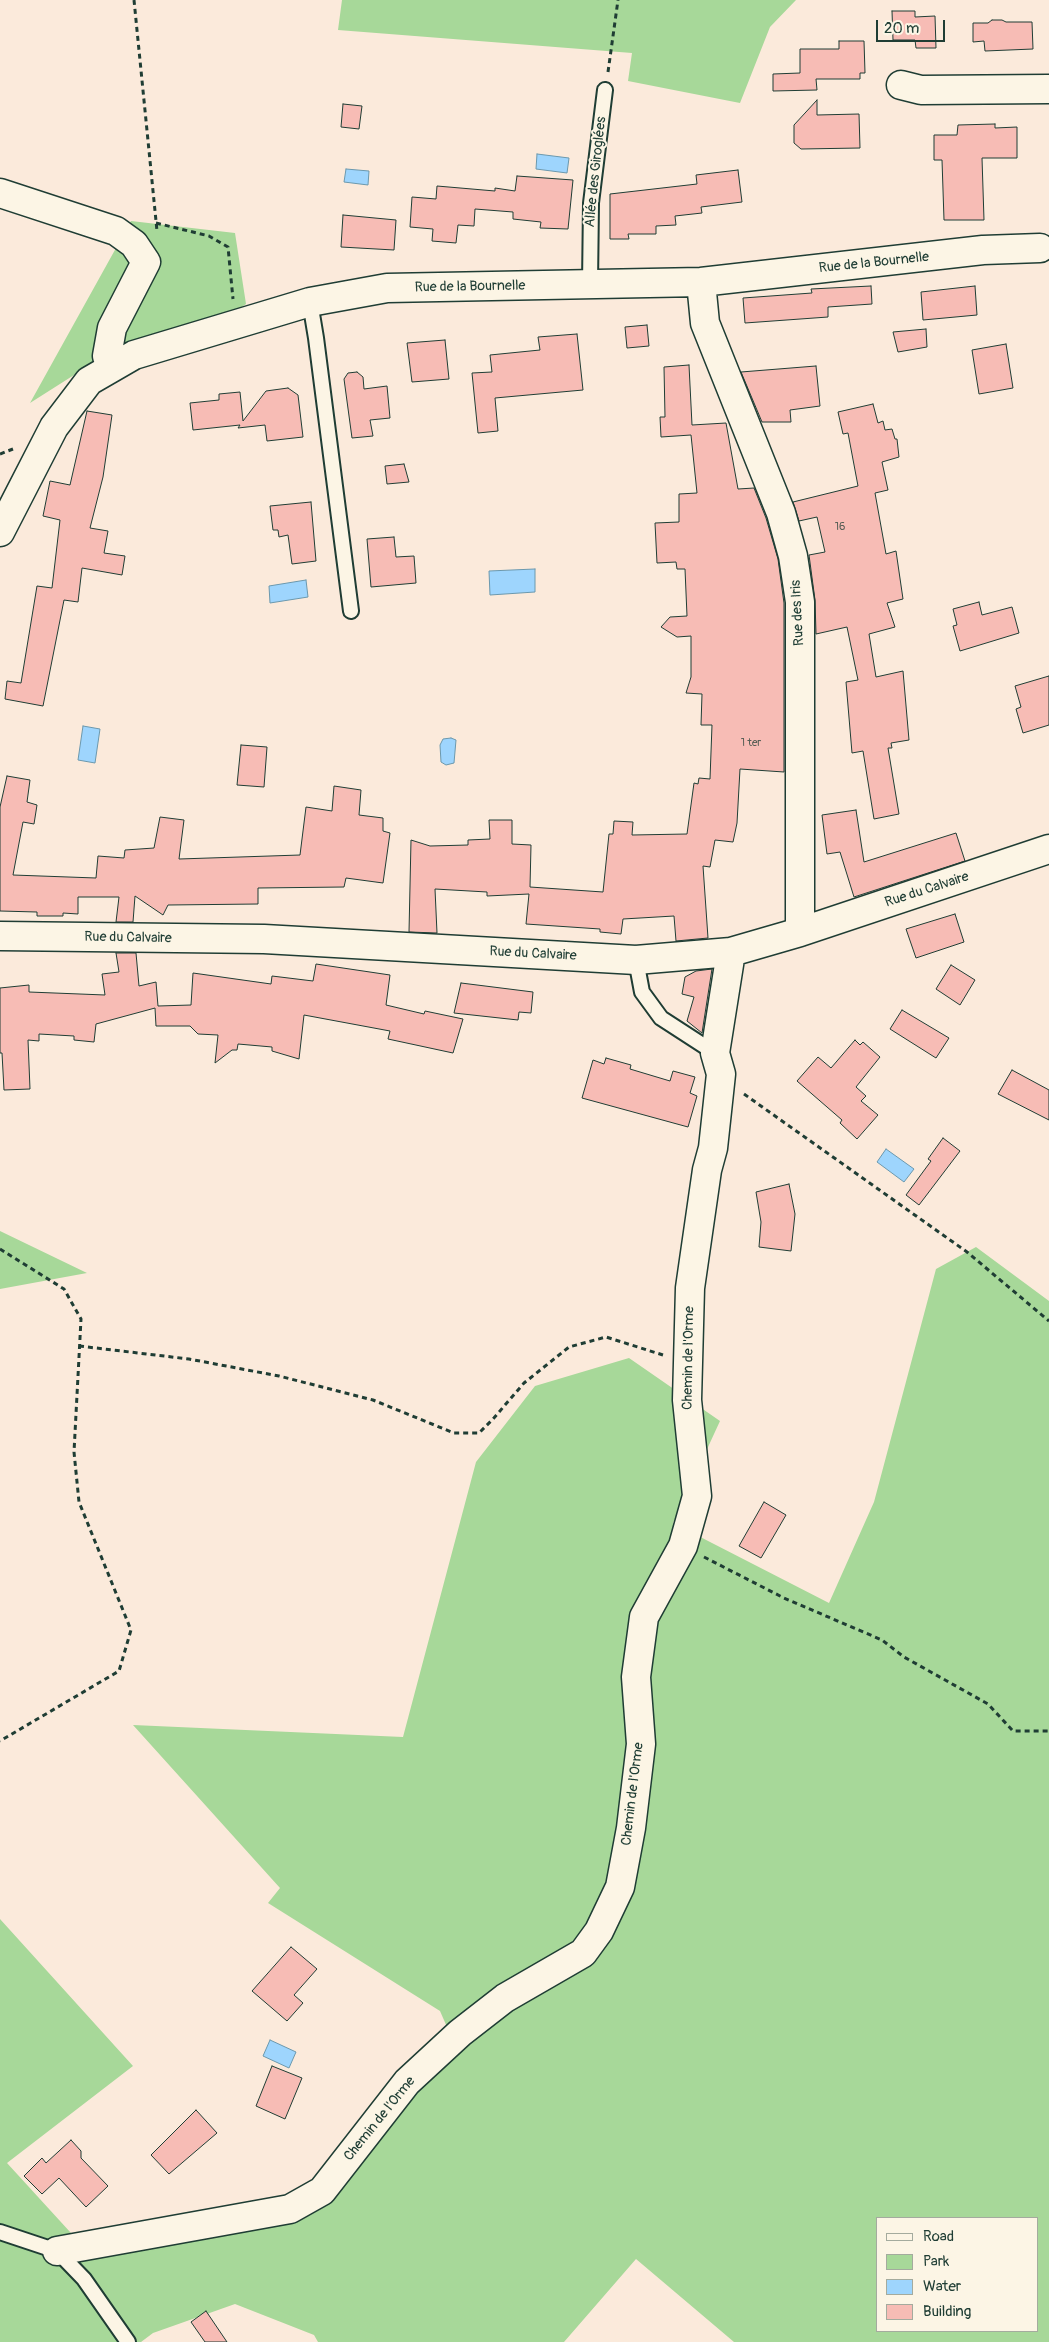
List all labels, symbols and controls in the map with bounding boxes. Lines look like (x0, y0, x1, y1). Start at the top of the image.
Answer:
scale bar (879, 10, 948, 42)
text: 20 m (884, 19, 919, 38)
street label: Allée des Giroglées (582, 116, 610, 228)
street label: Rue de la Bournelle (818, 249, 930, 277)
street label: Rue de la Bournelle (414, 278, 526, 296)
house number: 16 (835, 520, 845, 534)
street label: Rue des Iris (788, 580, 808, 646)
house number: 1 ter (741, 736, 761, 750)
street label: Rue du Calvaire (883, 869, 971, 911)
street label: Rue du Calvaire (84, 929, 172, 947)
street label: Rue du Calvaire (489, 943, 577, 965)
street label: Chemin de l'Orme (680, 1306, 698, 1410)
street label: Chemin de l'Orme (618, 1741, 648, 1847)
street label: Chemin de l'Orme (341, 2073, 419, 2165)
legend (876, 2217, 1039, 2332)
text: Road (923, 2227, 954, 2246)
text: Park (923, 2252, 949, 2271)
text: Water (923, 2277, 961, 2296)
text: Building (923, 2302, 971, 2321)

